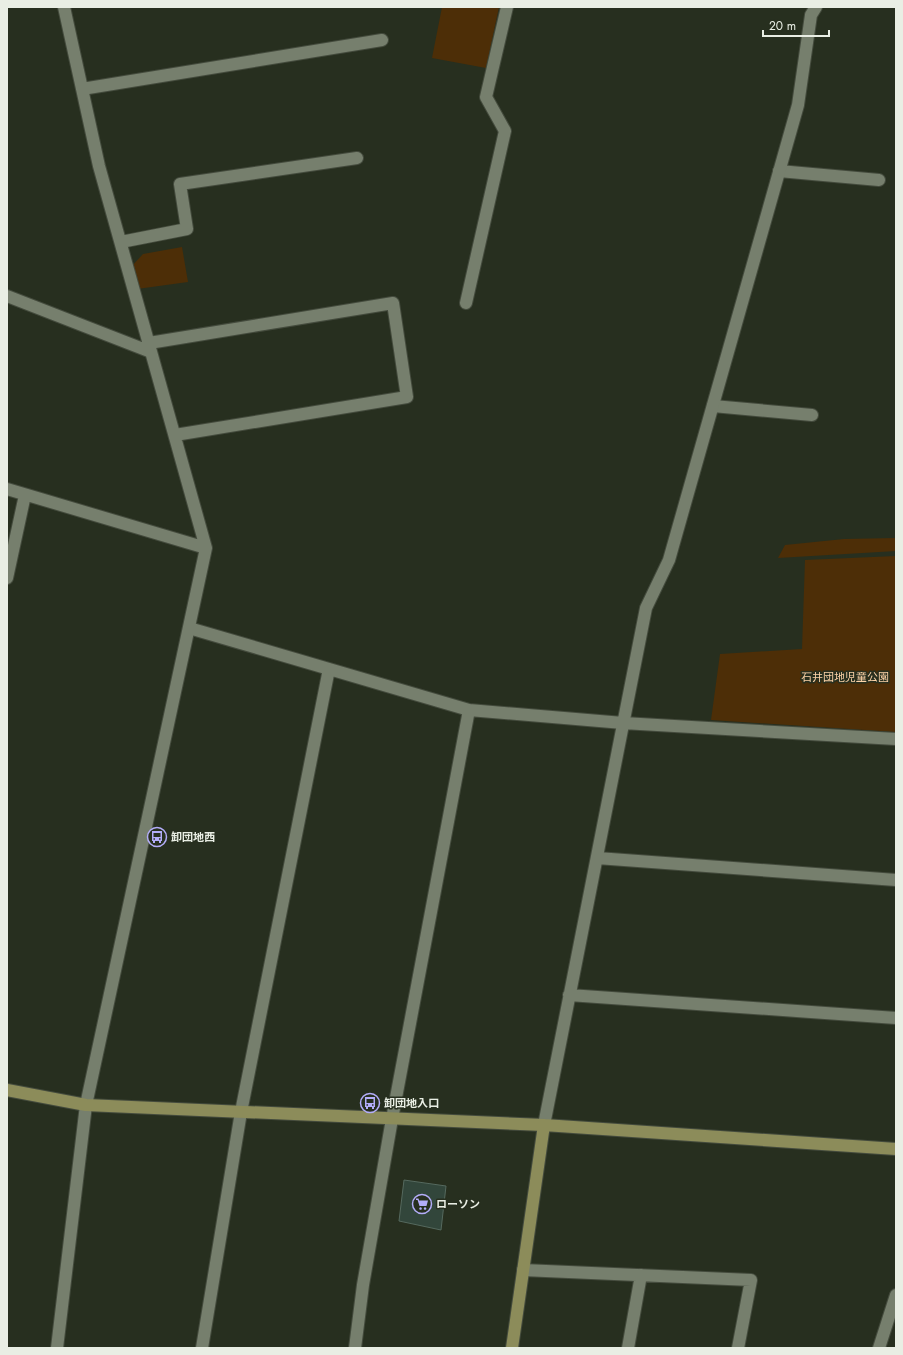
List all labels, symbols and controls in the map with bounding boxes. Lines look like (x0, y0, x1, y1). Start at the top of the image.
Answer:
scale bar (763, 12, 829, 38)
text: 20 m (769, 17, 796, 35)
park label: 石井団地児童公園 (801, 669, 889, 685)
bus stop icon: 卸団地西 (146, 826, 168, 848)
place label: 卸団地西 (171, 829, 215, 845)
bus stop icon: 卸団地入口 (359, 1092, 381, 1114)
place label: 卸団地入口 (384, 1095, 439, 1111)
supermarket icon: ローソン (411, 1193, 433, 1215)
place label: ローソン (436, 1196, 480, 1212)

